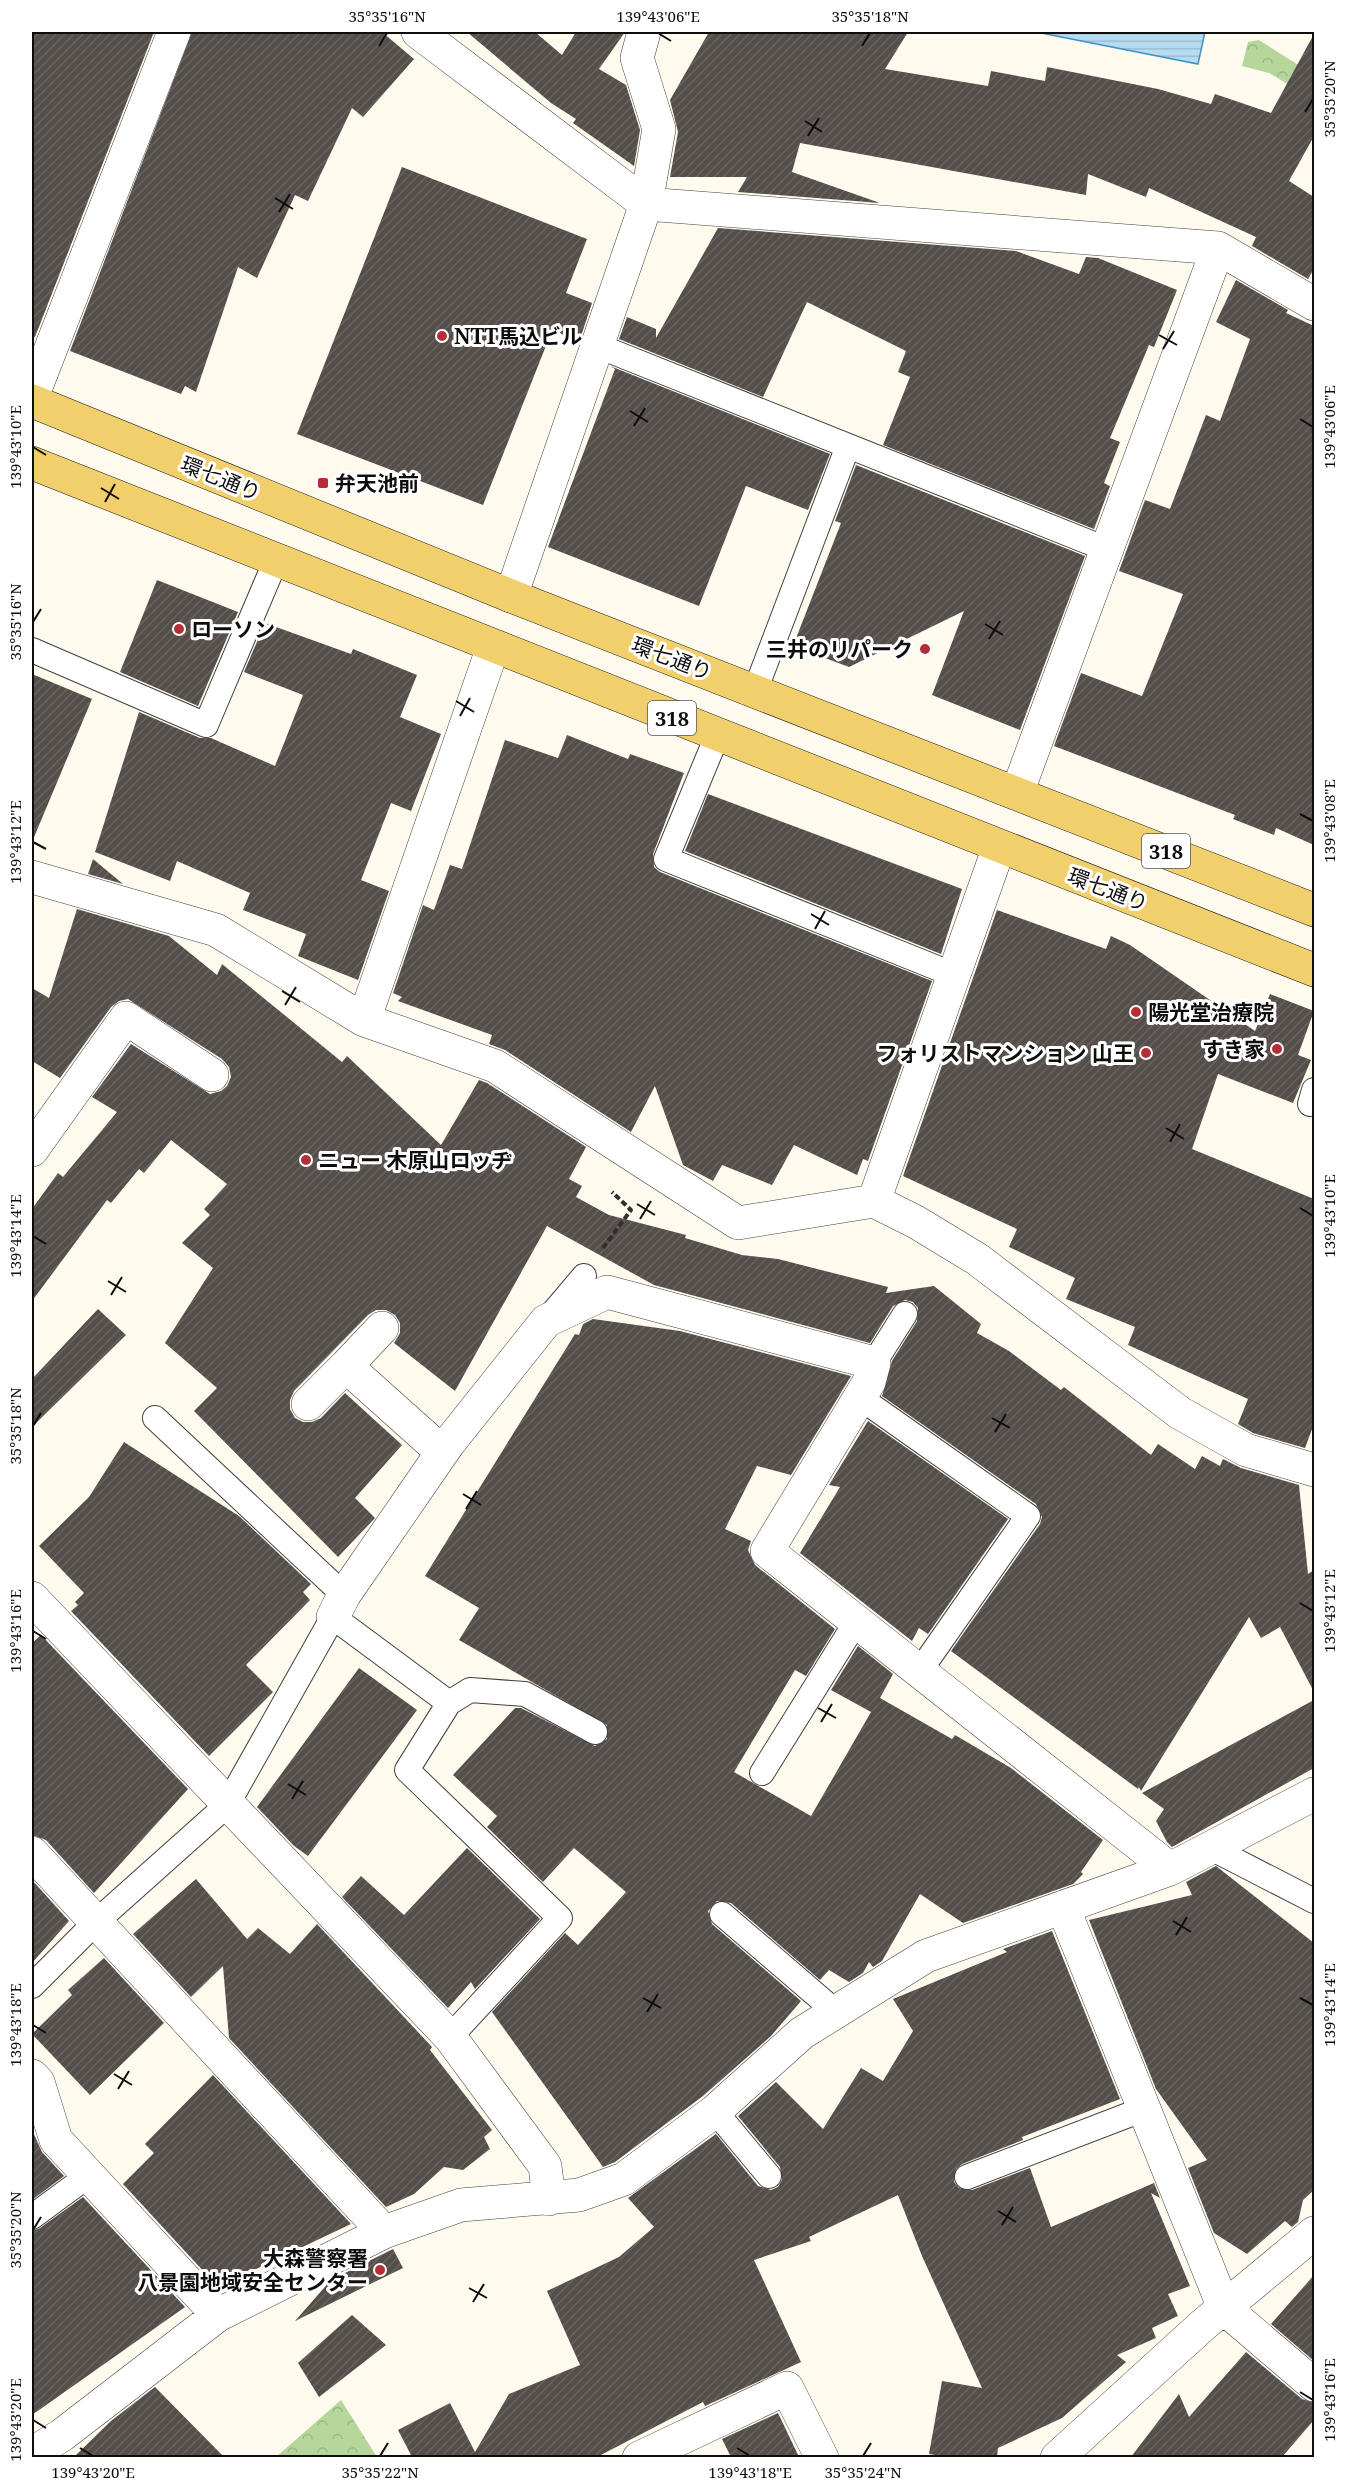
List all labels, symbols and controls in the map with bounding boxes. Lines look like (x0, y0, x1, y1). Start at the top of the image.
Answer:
text: 35°35'16"N (348, 6, 426, 26)
text: 139°43'06"E (616, 6, 700, 26)
text: 35°35'18"N (831, 6, 909, 26)
text: 35°35'20"N (1319, 60, 1339, 138)
place label: NTT馬込ビル (454, 322, 582, 350)
marker: NTT馬込ビル (435, 329, 449, 343)
text: 139°43'06"E (1319, 385, 1339, 469)
text: 139°43'10"E (5, 405, 25, 489)
street label: 環七通り (177, 449, 265, 507)
place label: 弁天池前 (335, 469, 419, 497)
marker: 弁天池前 (316, 476, 330, 490)
text: 35°35'16"N (5, 583, 25, 661)
place label: ローソン (191, 615, 275, 643)
marker: ローソン (172, 622, 186, 636)
street label: 環七通り (628, 630, 716, 686)
place label: 三井のリパーク (766, 635, 913, 663)
marker: 三井のリパーク (918, 642, 932, 656)
road number: 318 (648, 701, 696, 735)
text: 139°43'08"E (1319, 779, 1339, 863)
text: 139°43'12"E (5, 800, 25, 884)
road number: 318 (1142, 834, 1190, 868)
street label: 環七通り (1064, 861, 1152, 917)
place label: 陽光堂治療院 (1148, 998, 1274, 1026)
marker: 陽光堂治療院 (1129, 1005, 1143, 1019)
place label: すき家 (1202, 1035, 1265, 1063)
place label: フォリストマンション 山王 (877, 1039, 1134, 1067)
marker: すき家 (1270, 1042, 1284, 1056)
marker: フォリストマンション 山王 (1139, 1046, 1153, 1060)
place label: ニュー 木原山ロッヂ (318, 1146, 512, 1174)
marker: ニュー 木原山ロッヂ (299, 1153, 313, 1167)
text: 139°43'10"E (1319, 1174, 1339, 1258)
text: 139°43'14"E (5, 1194, 25, 1278)
text: 35°35'18"N (5, 1387, 25, 1465)
text: 139°43'12"E (1319, 1569, 1339, 1653)
text: 139°43'16"E (5, 1589, 25, 1673)
text: 139°43'14"E (1319, 1963, 1339, 2047)
text: 139°43'18"E (5, 1983, 25, 2067)
text: 35°35'20"N (5, 2191, 25, 2269)
place label: 大森警察署 八景園地域安全センター (137, 2244, 368, 2296)
marker: 大森警察署 八景園地域安全センター (373, 2263, 387, 2277)
text: 139°43'16"E (1319, 2358, 1339, 2442)
text: 139°43'20"E (5, 2378, 25, 2462)
text: 139°43'20"E (51, 2462, 135, 2482)
text: 35°35'22"N (341, 2462, 419, 2482)
text: 139°43'18"E (708, 2462, 792, 2482)
text: 35°35'24"N (824, 2462, 902, 2482)

